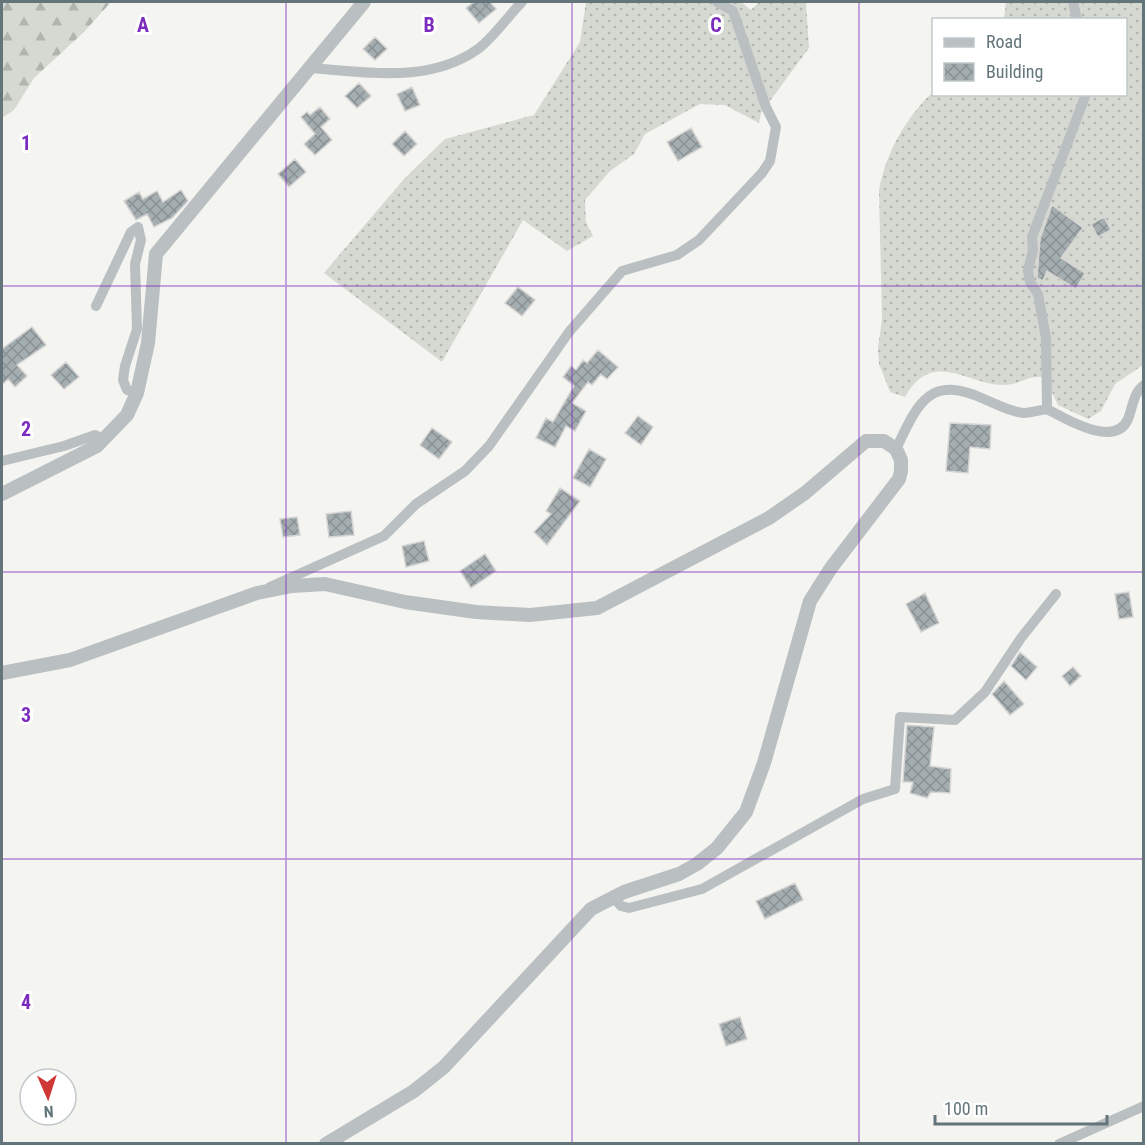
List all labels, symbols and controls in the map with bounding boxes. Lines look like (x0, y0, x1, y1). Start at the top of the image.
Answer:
text: A (137, 13, 149, 37)
text: B (423, 13, 435, 37)
text: C (710, 13, 722, 37)
legend (932, 18, 1127, 96)
text: Road (986, 31, 1022, 52)
text: Building (986, 61, 1043, 82)
text: 1 (21, 131, 31, 155)
text: 2 (21, 417, 31, 441)
text: 3 (21, 703, 31, 727)
text: 4 (21, 990, 31, 1014)
north arrow (18, 1067, 78, 1127)
scale bar (935, 1088, 1108, 1126)
text: 100 m (944, 1098, 988, 1119)
text: N (43, 1102, 54, 1121)

